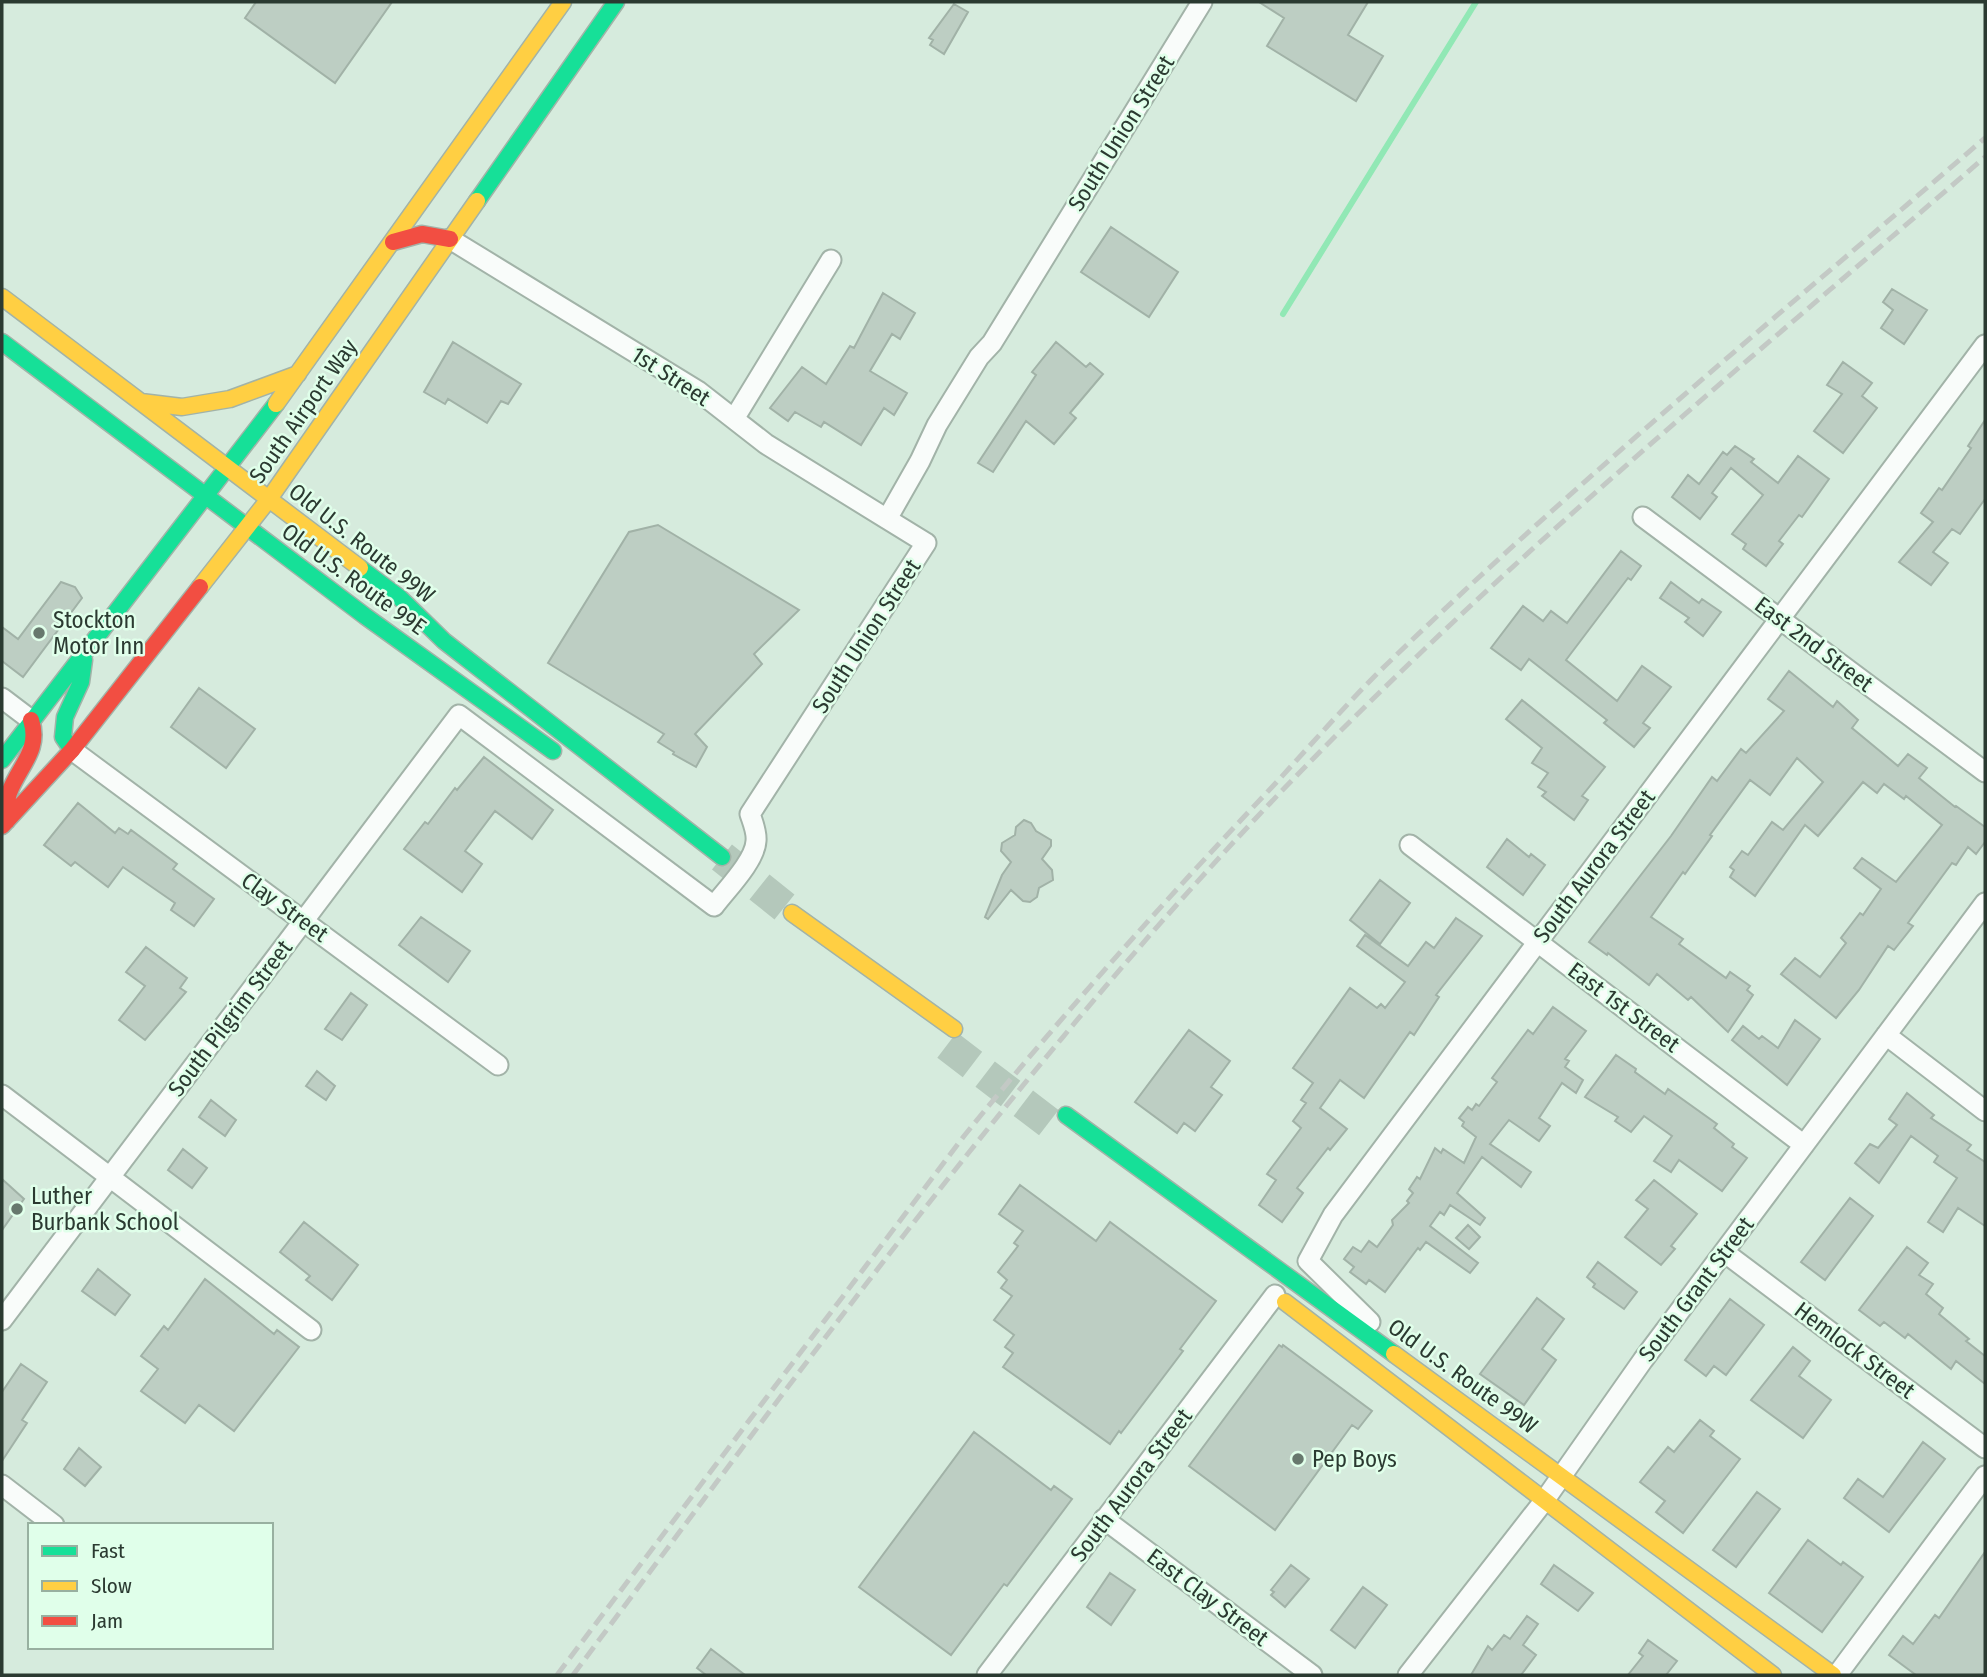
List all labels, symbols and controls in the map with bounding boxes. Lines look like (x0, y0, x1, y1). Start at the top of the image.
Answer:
street label: South Union Street (1062, 50, 1180, 216)
street label: South Airport Way (243, 333, 364, 488)
street label: 1st Street (626, 340, 716, 412)
street label: Old U.S. Route 99W (283, 477, 441, 609)
street label: Old U.S. Route 99E (276, 517, 432, 641)
street label: South Union Street (806, 553, 927, 718)
street label: East 2nd Street (1749, 590, 1879, 698)
place label: Stockton Motor Inn (53, 606, 144, 660)
marker: Stockton Motor Inn (31, 625, 47, 641)
street label: South Aurora Street (1527, 783, 1661, 948)
street label: Clay Street (236, 866, 334, 948)
street label: South Pilgrim Street (162, 934, 298, 1102)
street label: East 1st Street (1563, 956, 1686, 1058)
place label: Luther Burbank School (31, 1182, 179, 1236)
marker: Luther Burbank School (9, 1201, 25, 1217)
street label: South Grant Street (1632, 1211, 1760, 1367)
street label: Hemlock Street (1789, 1296, 1921, 1405)
street label: Old U.S. Route 99W (1383, 1312, 1543, 1440)
street label: South Aurora Street (1064, 1402, 1198, 1567)
place label: Pep Boys (1312, 1445, 1397, 1473)
marker: Pep Boys (1290, 1451, 1306, 1467)
legend (28, 1523, 273, 1649)
text: Fast (91, 1538, 125, 1564)
street label: East Clay Street (1142, 1542, 1275, 1652)
text: Slow (91, 1573, 132, 1599)
text: Jam (91, 1608, 123, 1634)

